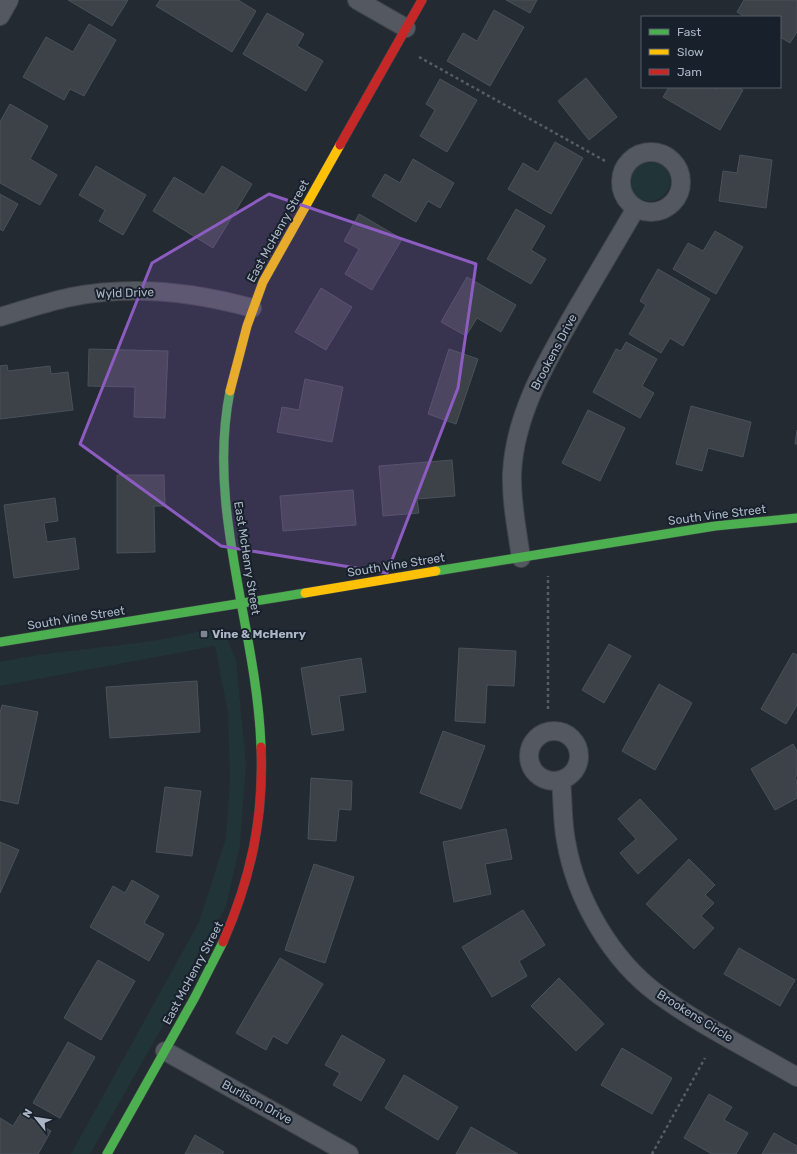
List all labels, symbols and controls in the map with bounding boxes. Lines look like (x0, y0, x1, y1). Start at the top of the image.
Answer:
legend (641, 16, 781, 88)
text: Fast (677, 25, 701, 39)
text: Slow (677, 45, 704, 59)
text: Jam (677, 65, 702, 79)
street label: East McHenry Street (244, 177, 312, 285)
street label: Wyld Drive (96, 285, 155, 301)
street label: Brookens Drive (528, 311, 580, 392)
street label: East McHenry Street (231, 500, 263, 616)
street label: South Vine Street (667, 502, 767, 528)
street label: South Vine Street (346, 550, 446, 580)
street label: South Vine Street (26, 603, 126, 633)
place label: Vine & McHenry (212, 627, 306, 641)
marker: Vine & McHenry (199, 629, 209, 639)
street label: East McHenry Street (160, 919, 226, 1027)
street label: Brookens Circle (654, 987, 736, 1045)
street label: Burlison Drive (220, 1077, 295, 1127)
north arrow (16, 1098, 56, 1138)
text: N (20, 1107, 35, 1120)

